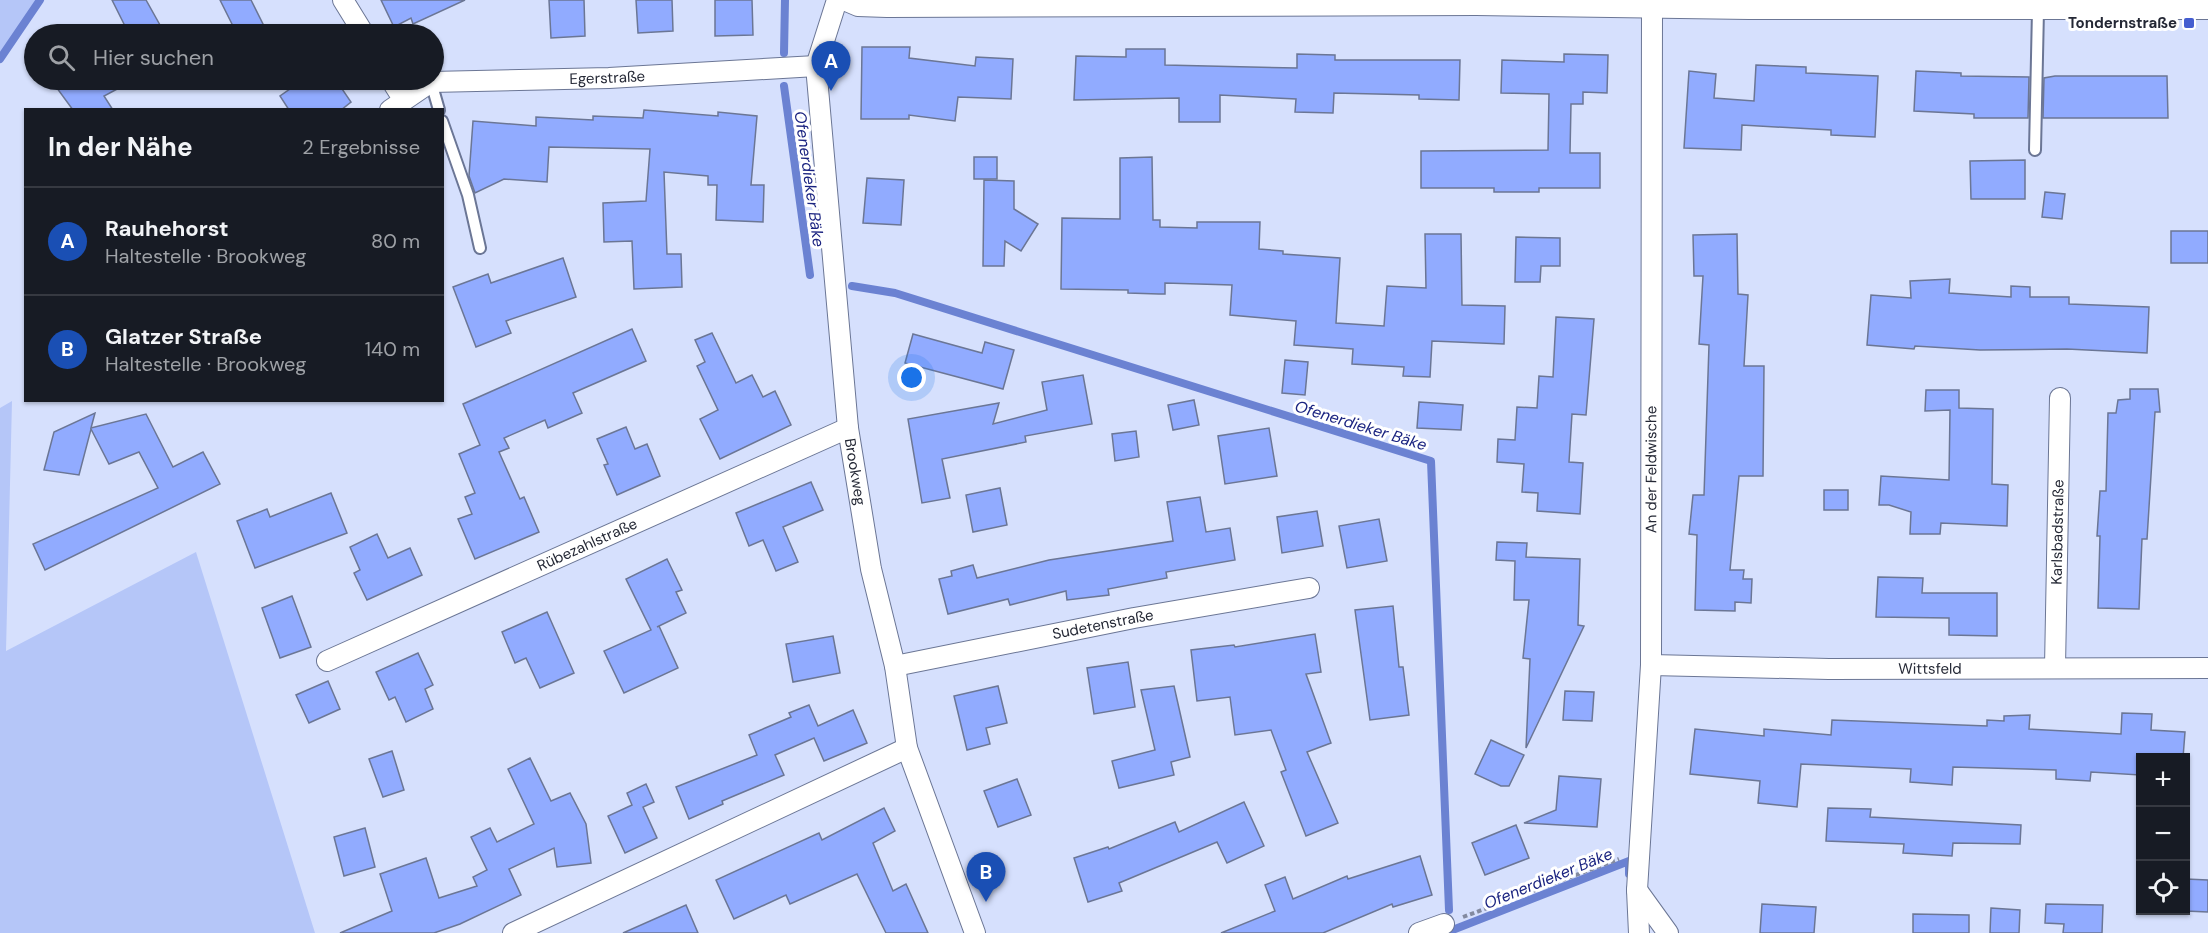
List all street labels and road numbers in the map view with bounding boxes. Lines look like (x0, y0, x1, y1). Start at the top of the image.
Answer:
street label: Egerstraße (569, 66, 646, 89)
street label: An der Feldwische (1641, 406, 1661, 533)
street label: Brookweg (840, 437, 870, 507)
street label: Karlsbadstraße (2047, 479, 2068, 585)
street label: Rübezahlstraße (534, 514, 640, 576)
street label: Sudetenstraße (1050, 605, 1155, 644)
street label: Wittsfeld (1898, 659, 1962, 679)

